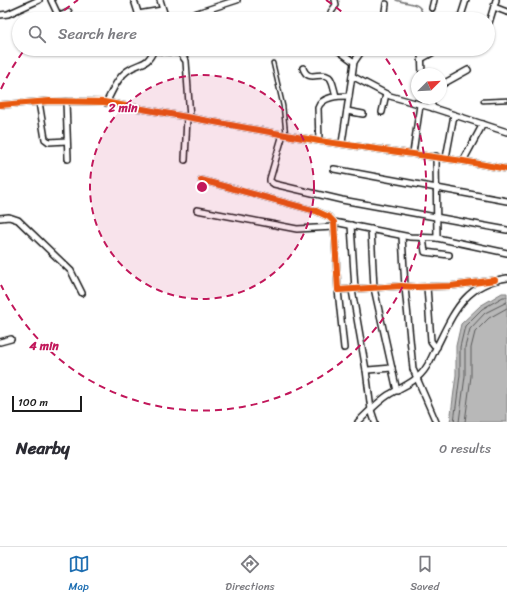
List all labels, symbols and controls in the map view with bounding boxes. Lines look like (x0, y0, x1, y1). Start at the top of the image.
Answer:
search box (12, 12, 495, 56)
text: Search here (58, 21, 137, 47)
icon: search (26, 23, 48, 45)
north arrow (411, 68, 447, 104)
text: 2 min (107, 97, 138, 119)
centre of rings (195, 180, 209, 194)
text: 4 min (28, 335, 59, 357)
text: 100 m (18, 393, 48, 412)
scale bar (12, 394, 82, 413)
text: Nearby (16, 433, 70, 463)
text: 0 results (439, 437, 491, 460)
tab: Map (68, 553, 90, 596)
tab: Directions (225, 553, 275, 596)
tab: Saved (410, 553, 439, 596)

